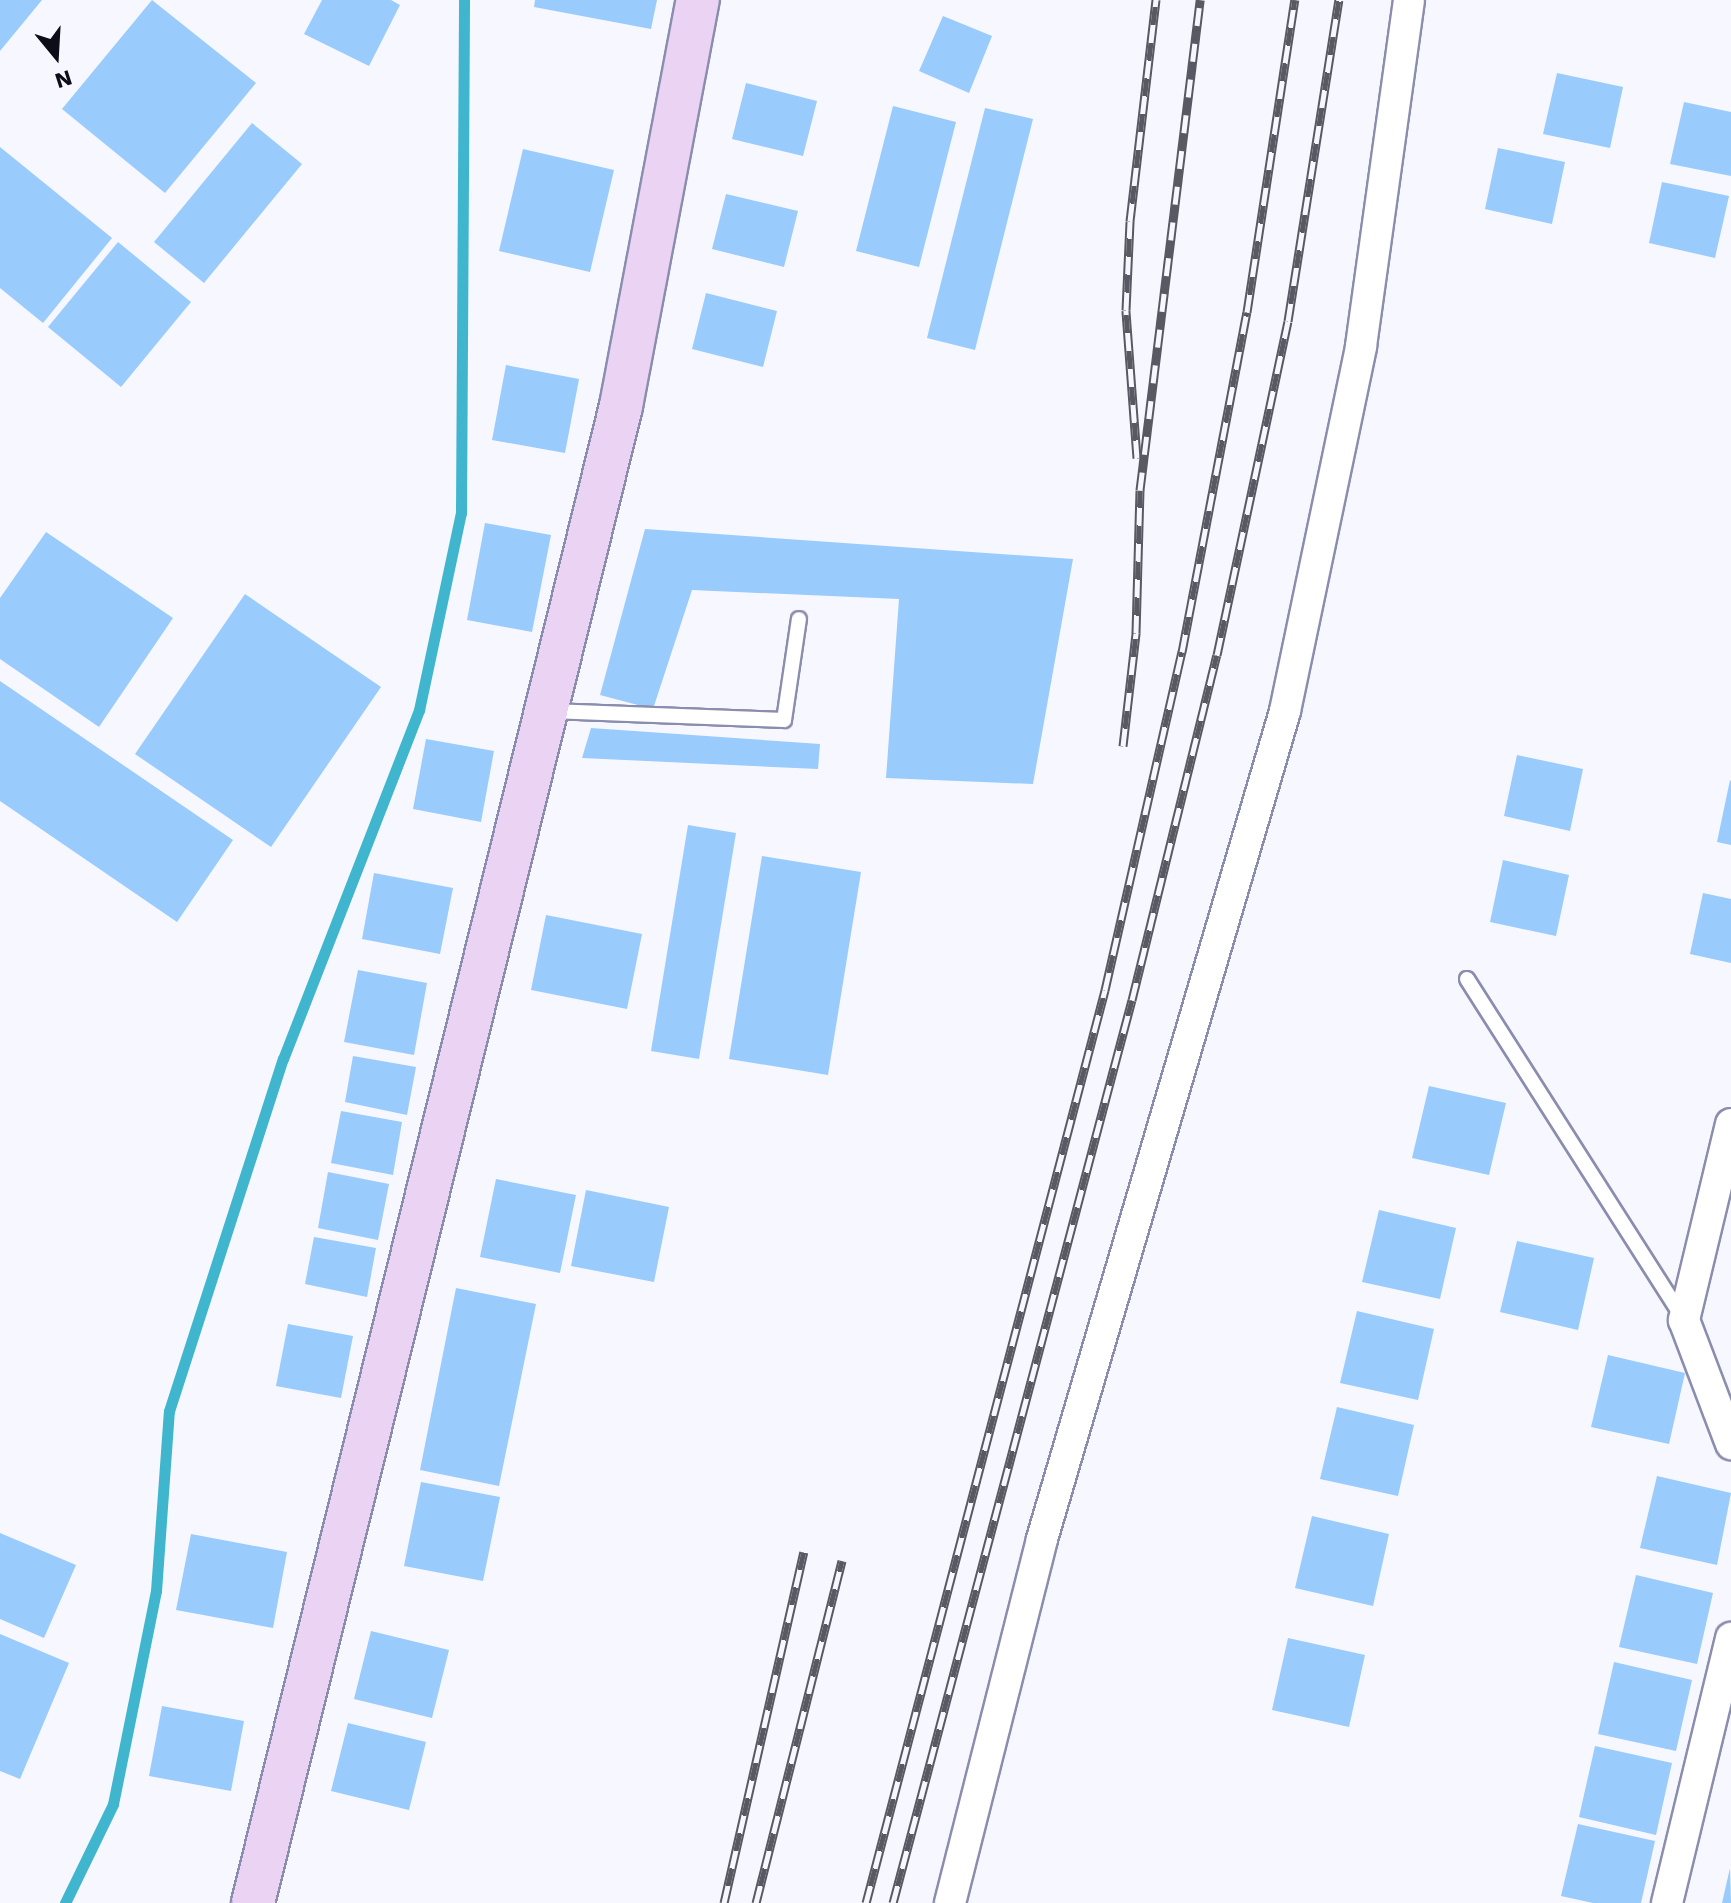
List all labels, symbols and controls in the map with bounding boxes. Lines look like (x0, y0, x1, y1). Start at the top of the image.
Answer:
north arrow (16, 16, 96, 96)
text: N (52, 65, 75, 94)

